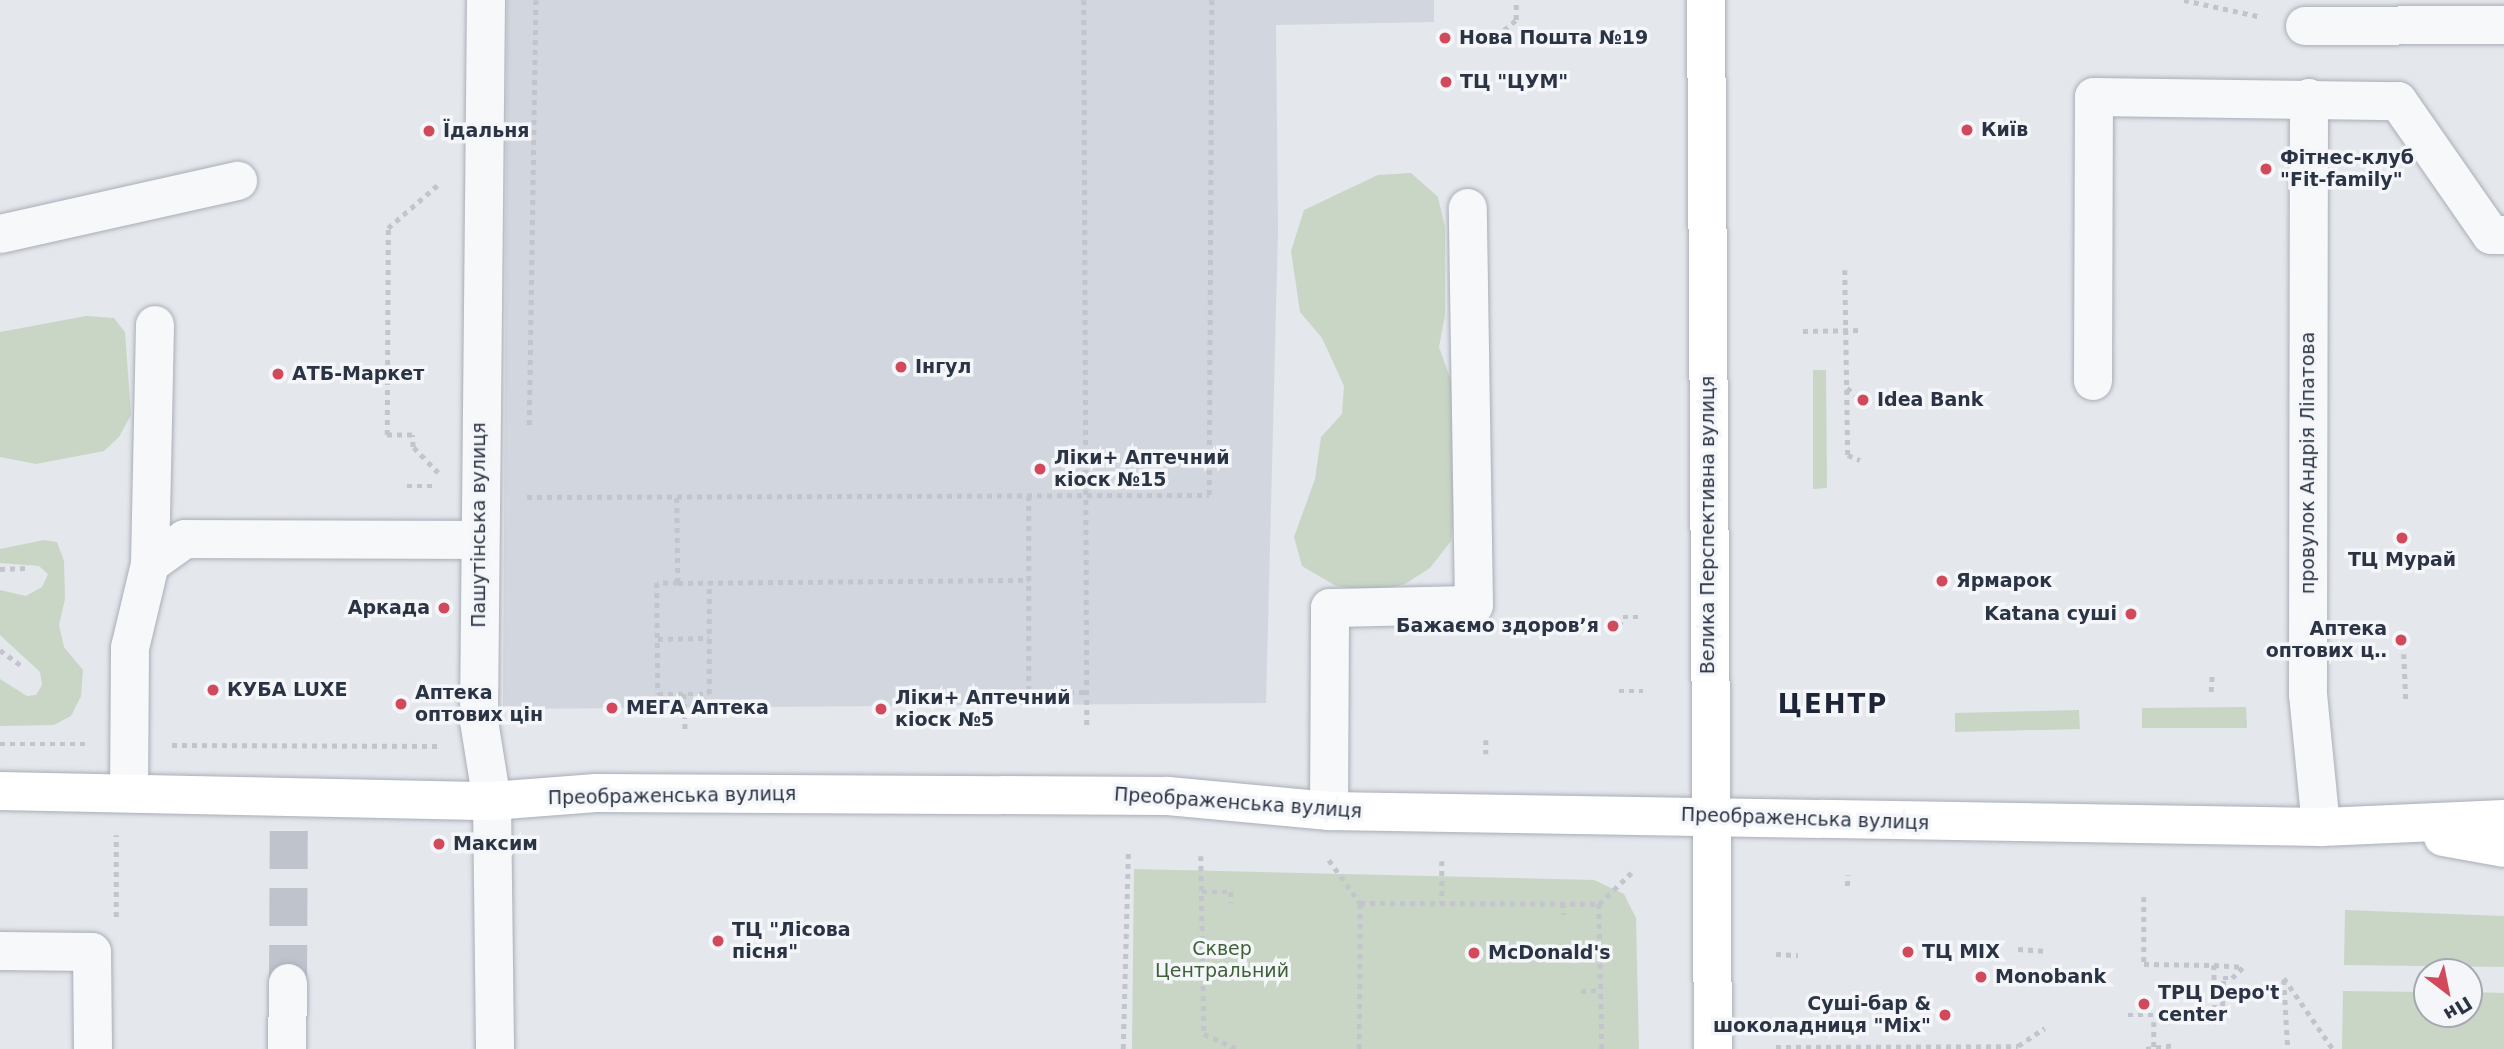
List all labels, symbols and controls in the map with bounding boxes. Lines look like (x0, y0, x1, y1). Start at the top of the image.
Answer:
place label: Нова Пошта №19 (1459, 27, 1648, 49)
marker: Нова Пошта №19 (1437, 30, 1453, 46)
place label: ТЦ "ЦУМ" (1460, 71, 1568, 93)
marker: ТЦ "ЦУМ" (1438, 74, 1454, 90)
place label: Київ (1981, 119, 2028, 141)
place label: Їдальня (443, 120, 529, 142)
marker: Київ (1959, 122, 1975, 138)
marker: Їдальня (421, 123, 437, 139)
place label: Фітнес-клуб "Fit-family" (2280, 147, 2414, 191)
marker: Фітнес-клуб "Fit-family" (2258, 161, 2274, 177)
street label: провулок Андрія Ліпатова (2297, 332, 2319, 594)
place label: Інгул (915, 356, 971, 378)
marker: Інгул (893, 359, 909, 375)
place label: АТБ-Маркет (292, 363, 424, 385)
marker: АТБ-Маркет (270, 366, 286, 382)
street label: Велика Перспективна вулиця (1697, 376, 1719, 674)
place label: Idea Bank (1877, 389, 1983, 411)
marker: Idea Bank (1855, 392, 1871, 408)
street label: Пашутінська вулиця (468, 422, 490, 628)
place label: Ліки+ Аптечний кіоск №15 (1054, 447, 1230, 491)
marker: Ліки+ Аптечний кіоск №15 (1032, 461, 1048, 477)
marker: ТЦ Мурай (2394, 530, 2410, 546)
place label: ТЦ Мурай (2348, 549, 2456, 571)
place label: Ярмарок (1956, 570, 2052, 592)
marker: Ярмарок (1934, 573, 1950, 589)
place label: Аркада (348, 597, 430, 619)
marker: Аркада (436, 600, 452, 616)
place label: Katana суші (1984, 603, 2117, 625)
marker: Katana суші (2123, 606, 2139, 622)
place label: Бажаємо здоровʼя (1396, 615, 1599, 637)
marker: Бажаємо здоровʼя (1605, 618, 1621, 634)
place label: Аптека оптових ц‥ (2266, 618, 2387, 662)
marker: Аптека оптових ц‥ (2393, 632, 2409, 648)
place label: КУБА LUXE (227, 679, 347, 701)
marker: КУБА LUXE (205, 682, 221, 698)
place label: Аптека оптових цін (415, 682, 543, 726)
place label: Ліки+ Аптечний кіоск №5 (895, 687, 1071, 731)
district label: ЦЕНТР (1778, 689, 1888, 721)
marker: Аптека оптових цін (393, 696, 409, 712)
place label: МЕГА Аптека (626, 697, 769, 719)
marker: МЕГА Аптека (604, 700, 620, 716)
marker: Ліки+ Аптечний кіоск №5 (873, 701, 889, 717)
street label: Преображенська вулиця (548, 782, 796, 810)
street label: Преображенська вулиця (1113, 783, 1363, 823)
street label: Преображенська вулиця (1680, 803, 1930, 835)
place label: Максим (453, 833, 538, 855)
marker: Максим (431, 836, 447, 852)
place label: ТЦ "Лісова пісня" (732, 919, 851, 963)
marker: ТЦ "Лісова пісня" (710, 933, 726, 949)
park label: Сквер Центральний (1155, 938, 1289, 982)
place label: ТЦ MIX (1922, 941, 2000, 963)
place label: McDonald's (1488, 942, 1611, 964)
marker: ТЦ MIX (1900, 944, 1916, 960)
marker: McDonald's (1466, 945, 1482, 961)
north arrow (2413, 958, 2483, 1028)
place label: Monobank (1995, 966, 2106, 988)
marker: Monobank (1973, 969, 1989, 985)
place label: ТРЦ Depo't center (2158, 982, 2279, 1026)
text: Пн (2440, 992, 2476, 1026)
place label: Суші-бар & шоколадниця "Mix" (1713, 993, 1931, 1037)
marker: ТРЦ Depo't center (2136, 996, 2152, 1012)
marker: Суші-бар & шоколадниця "Mix" (1937, 1007, 1953, 1023)

